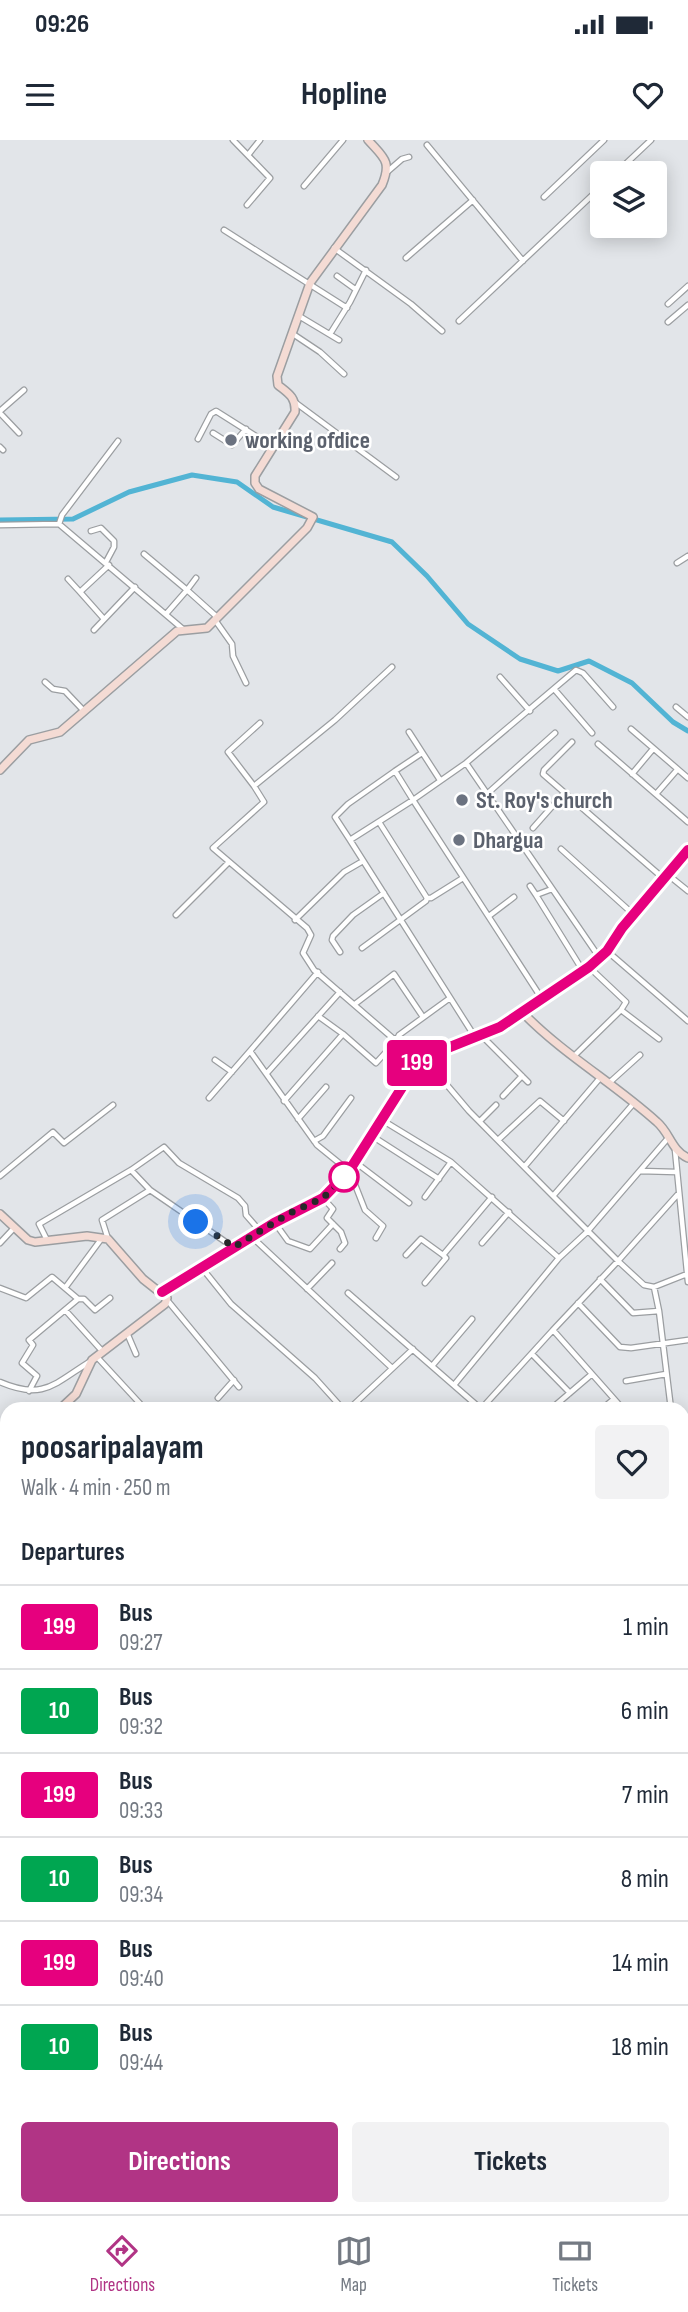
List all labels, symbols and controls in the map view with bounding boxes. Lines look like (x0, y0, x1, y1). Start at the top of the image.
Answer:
text: 09:26 (35, 9, 89, 40)
text: Hopline (301, 75, 387, 114)
icon: menu (21, 76, 59, 114)
icon: heart (629, 76, 667, 114)
map controls (590, 161, 667, 238)
button: layers (590, 161, 667, 238)
place label: working ofdice (245, 426, 370, 455)
marker: working ofdice (223, 432, 239, 448)
place label: St. Roy's church (476, 786, 613, 815)
marker: St. Roy's church (454, 792, 470, 808)
place label: Dhargua (473, 826, 543, 855)
marker: Dhargua (451, 832, 467, 848)
line badge: 199 (377, 1040, 457, 1086)
text: 199 (401, 1048, 433, 1077)
unlabelled marker (329, 1162, 359, 1192)
your location (178, 1204, 213, 1239)
button: heart (595, 1425, 669, 1499)
text: poosaripalayam (21, 1428, 204, 1468)
text: Walk · 4 min · 250 m (21, 1474, 171, 1502)
text: Departures (21, 1537, 125, 1568)
text: Bus (119, 1598, 153, 1629)
text: 199 (43, 1612, 76, 1641)
text: 1 min (623, 1612, 669, 1643)
text: 09:27 (119, 1629, 163, 1657)
text: Bus (119, 1682, 153, 1713)
text: 10 (49, 1696, 70, 1725)
text: 6 min (621, 1696, 669, 1727)
text: 09:32 (119, 1713, 163, 1741)
text: Bus (119, 1766, 153, 1797)
text: 199 (43, 1780, 76, 1809)
text: 7 min (622, 1780, 669, 1811)
text: 09:33 (119, 1797, 163, 1825)
text: Bus (119, 1850, 153, 1881)
text: 10 (49, 1864, 70, 1893)
text: 8 min (621, 1864, 669, 1895)
text: 09:34 (119, 1881, 163, 1909)
text: Bus (119, 1934, 153, 1965)
text: 199 (43, 1948, 76, 1977)
text: 14 min (612, 1948, 669, 1979)
text: 09:40 (119, 1965, 164, 1993)
text: Bus (119, 2018, 153, 2049)
text: 10 (49, 2032, 70, 2061)
text: 18 min (612, 2032, 669, 2063)
text: 09:44 (119, 2049, 163, 2077)
button: Directions (21, 2122, 338, 2202)
button: Tickets (352, 2122, 669, 2202)
tab: Directions (90, 2232, 155, 2297)
tab: Map (335, 2232, 373, 2297)
tab: Tickets (552, 2232, 598, 2297)

